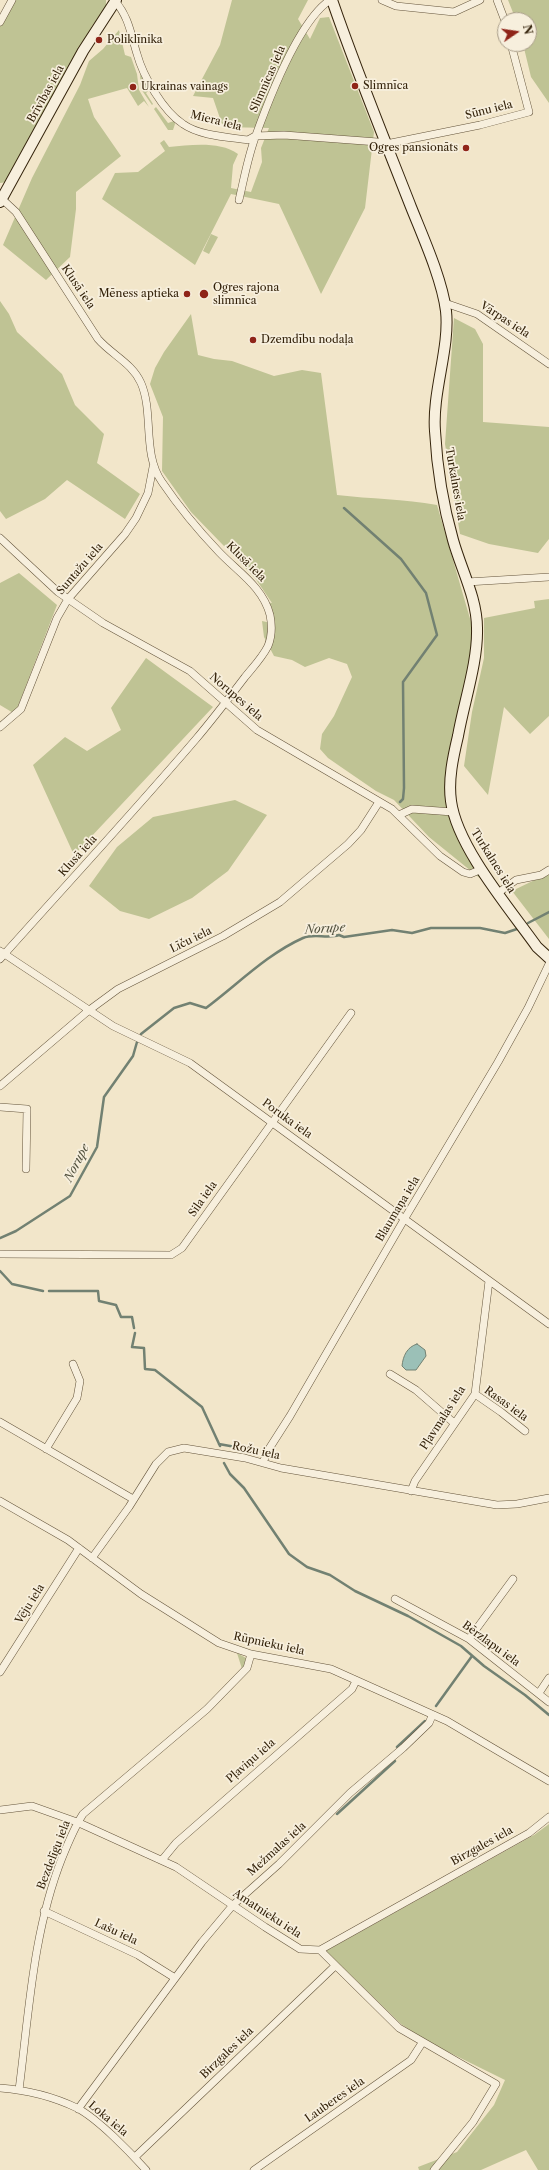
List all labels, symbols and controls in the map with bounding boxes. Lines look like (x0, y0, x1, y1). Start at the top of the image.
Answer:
north arrow (497, 12, 537, 52)
text: N (520, 23, 536, 36)
place label: Poliklīnika (107, 33, 162, 47)
marker: Poliklīnika (94, 35, 104, 45)
street label: Slimnīcas iela (247, 44, 289, 114)
street label: Brīvības iela (25, 63, 67, 125)
place label: Slimnīca (363, 79, 408, 93)
place label: Ukrainas vainags (141, 80, 228, 94)
marker: Slimnīca (350, 81, 360, 91)
marker: Ukrainas vainags (128, 82, 138, 92)
street label: Sūnu iela (464, 98, 514, 122)
street label: Miera iela (189, 108, 243, 134)
place label: Ogres pansionāts (369, 141, 458, 155)
marker: Ogres pansionāts (461, 143, 471, 153)
street label: Klusā iela (58, 262, 98, 312)
place label: Ogres rajona slimnīca (213, 281, 279, 307)
place label: Mēness aptieka (99, 287, 179, 301)
marker: Ogres rajona slimnīca (198, 288, 210, 300)
marker: Mēness aptieka (182, 289, 192, 299)
street label: Vārpas iela (478, 299, 532, 341)
place label: Dzemdību nodaļa (261, 333, 354, 347)
marker: Dzemdību nodaļa (248, 335, 258, 345)
street label: Turkalnes iela (442, 447, 468, 521)
street label: Klusā iela (223, 539, 269, 585)
street label: Suntažu iela (54, 541, 106, 597)
street label: Norupes iela (207, 670, 265, 724)
street label: Turkalnes iela (468, 826, 518, 896)
street label: Klusā iela (56, 833, 100, 879)
water label: Norupe (304, 920, 346, 938)
street label: Līču iela (168, 924, 214, 956)
street label: Poruka iela (259, 1096, 315, 1142)
water label: Norupe (61, 1142, 93, 1184)
street label: Blaumaņa iela (373, 1174, 423, 1244)
street label: Sila iela (186, 1179, 220, 1219)
street label: Pļavmalas iela (417, 1384, 469, 1452)
street label: Rasas iela (482, 1384, 530, 1424)
street label: Rožu iela (231, 1439, 281, 1463)
street label: Vēju iela (13, 1582, 47, 1626)
street label: Bērzlapu iela (459, 1619, 523, 1669)
street label: Rūpnieku iela (232, 1630, 306, 1658)
street label: Pļaviņu iela (224, 1736, 278, 1786)
street label: Bezdelīgu iela (35, 1819, 73, 1891)
street label: Mežmalas iela (245, 1819, 309, 1879)
street label: Birzgales iela (449, 1824, 515, 1868)
street label: Amatnieku iela (230, 1887, 304, 1941)
street label: Lašu iela (92, 1916, 140, 1948)
street label: Birzgales iela (198, 2024, 256, 2082)
street label: Lauberes iela (303, 2075, 367, 2125)
street label: Loka iela (86, 2099, 130, 2139)

